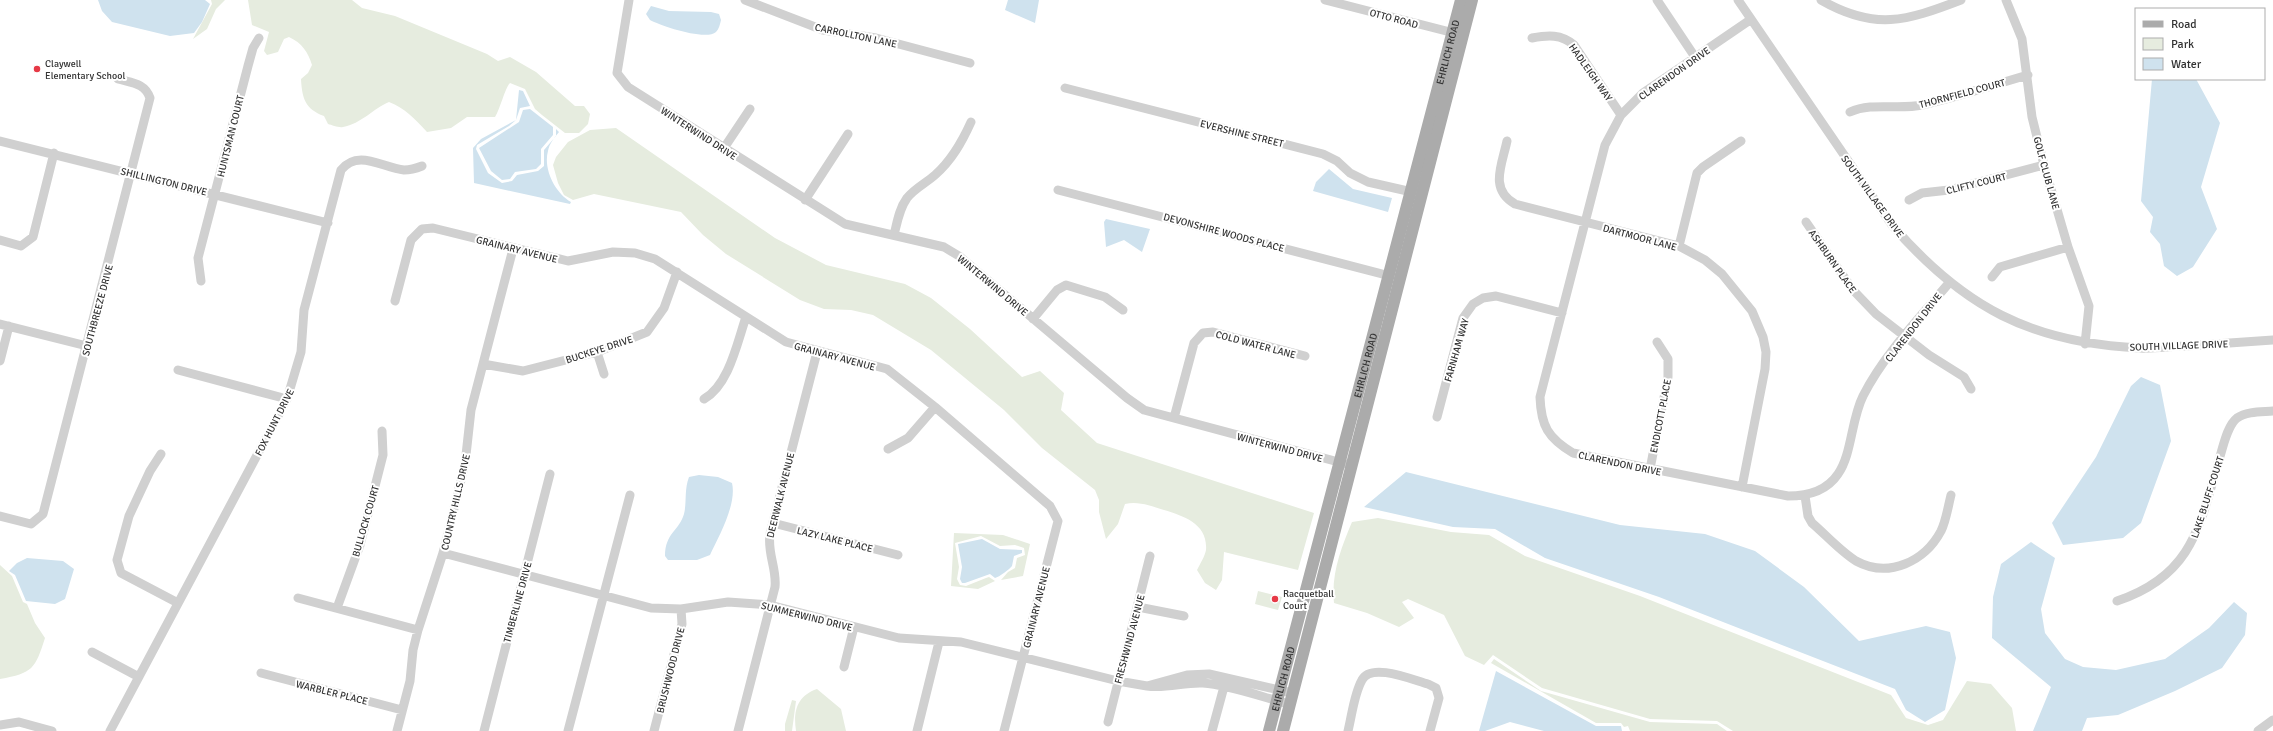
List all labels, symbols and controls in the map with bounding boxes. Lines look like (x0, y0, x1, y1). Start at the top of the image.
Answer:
street label: OTTO ROAD (1368, 7, 1419, 31)
legend (2135, 8, 2265, 80)
text: Road (2171, 17, 2197, 32)
street label: EHRLICH ROAD (1434, 19, 1463, 86)
street label: CARROLLTON LANE (814, 21, 898, 51)
text: Park (2171, 37, 2194, 52)
street label: HADLEIGH WAY (1566, 42, 1614, 104)
street label: CLARENDON DRIVE (1636, 44, 1713, 103)
text: Water (2171, 57, 2202, 72)
place label: Claywell Elementary School (45, 58, 125, 82)
marker: Claywell Elementary School (32, 64, 42, 74)
street label: THORNFIELD COURT (1918, 77, 2007, 111)
street label: HUNTSMAN COURT (215, 94, 247, 178)
street label: WINTERWIND DRIVE (658, 105, 739, 163)
street label: EVERSHINE STREET (1199, 118, 1285, 150)
street label: GOLF CLUB LANE (2031, 135, 2062, 211)
street label: SOUTH VILLAGE DRIVE (1838, 153, 1906, 240)
street label: SHILLINGTON DRIVE (119, 165, 209, 199)
street label: CLIFTY COURT (1945, 171, 2008, 197)
street label: DEVONSHIRE WOODS PLACE (1162, 211, 1286, 255)
street label: DARTMOOR LANE (1601, 222, 1678, 254)
street label: ASHBURN PLACE (1806, 228, 1859, 296)
street label: GRAINARY AVENUE (475, 234, 559, 266)
street label: WINTERWIND DRIVE (955, 253, 1030, 319)
street label: SOUTHBREEZE DRIVE (80, 263, 116, 357)
street label: CLARENDON DRIVE (1883, 290, 1945, 365)
street label: FARNHAM WAY (1442, 317, 1472, 383)
street label: COLD WATER LANE (1214, 328, 1297, 362)
street label: EHRLICH ROAD (1352, 332, 1380, 399)
street label: BUCKEYE DRIVE (564, 333, 635, 366)
street label: SOUTH VILLAGE DRIVE (2130, 338, 2229, 354)
street label: GRAINARY AVENUE (793, 340, 877, 374)
street label: ENDICOTT PLACE (1648, 378, 1674, 454)
street label: FOX HUNT DRIVE (253, 387, 297, 458)
street label: WINTERWIND DRIVE (1235, 431, 1324, 465)
street label: CLARENDON DRIVE (1577, 449, 1663, 479)
street label: DEERWALK AVENUE (765, 451, 797, 539)
street label: COUNTRY HILLS DRIVE (439, 453, 473, 552)
street label: LAKE BLUFF COURT (2189, 455, 2227, 540)
street label: BULLOCK COURT (350, 484, 382, 558)
street label: LAZY LAKE PLACE (796, 525, 874, 555)
street label: TIMBERLINE DRIVE (501, 560, 535, 644)
street label: GRAINARY AVENUE (1021, 565, 1053, 649)
place label: Racquetball Court (1283, 588, 1334, 612)
street label: FRESHWIND AVENUE (1112, 593, 1148, 685)
marker: Racquetball Court (1270, 594, 1280, 604)
street label: SUMMERWIND DRIVE (760, 600, 854, 634)
street label: BRUSHWOOD DRIVE (655, 626, 688, 714)
street label: EHRLICH ROAD (1269, 645, 1298, 713)
street label: WARBLER PLACE (294, 678, 369, 708)

